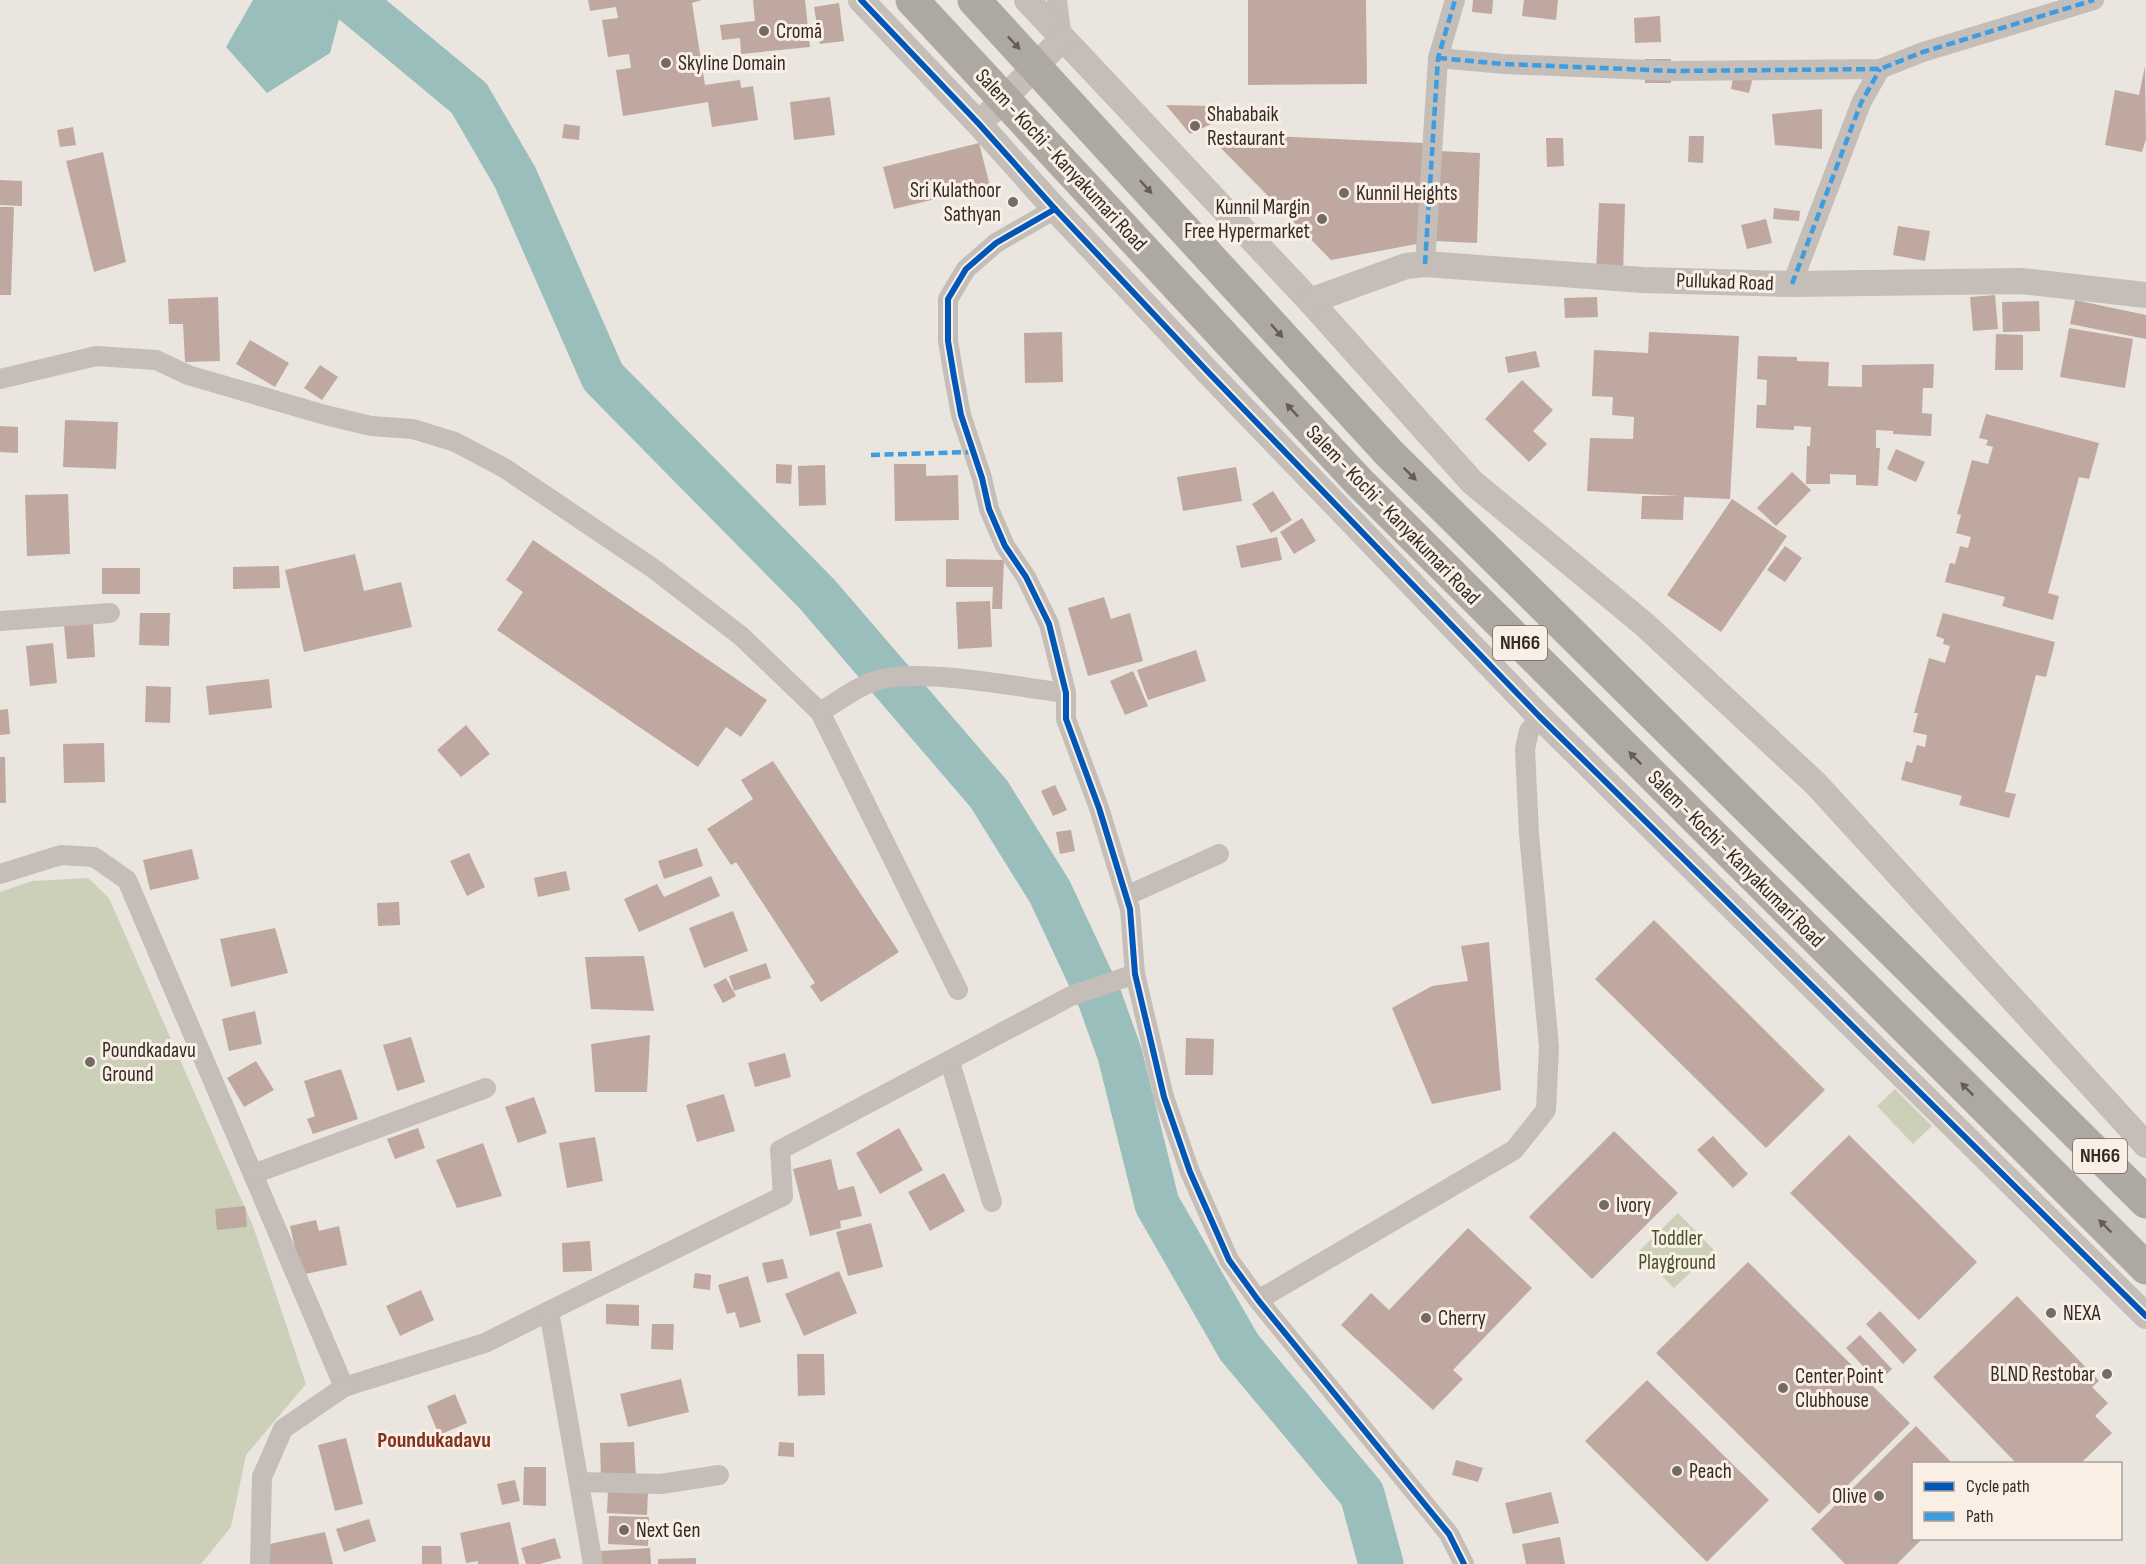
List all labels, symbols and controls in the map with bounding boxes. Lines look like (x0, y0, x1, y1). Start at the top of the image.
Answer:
place label: Cromā (776, 19, 822, 44)
marker: Cromā (757, 24, 771, 38)
one-way arrow (1007, 35, 1020, 50)
place label: Skyline Domain (678, 51, 786, 76)
marker: Skyline Domain (659, 56, 673, 70)
street label: Salem - Kochi - Kanyakumari Road (970, 64, 1152, 256)
place label: Shababaik Restaurant (1207, 102, 1285, 151)
marker: Shababaik Restaurant (1188, 119, 1202, 133)
place label: Sri Kulathoor Sathyan (910, 178, 1001, 227)
one-way arrow (1139, 179, 1152, 194)
place label: Kunnil Heights (1356, 181, 1457, 206)
marker: Kunnil Heights (1337, 186, 1351, 200)
marker: Sri Kulathoor Sathyan (1006, 195, 1020, 209)
place label: Kunnil Margin Free Hypermarket (1184, 195, 1310, 244)
marker: Kunnil Margin Free Hypermarket (1315, 212, 1329, 226)
street label: Pullukad Road (1676, 268, 1774, 296)
one-way arrow (1270, 323, 1284, 338)
one-way arrow (1286, 403, 1299, 418)
street label: Salem - Kochi - Kanyakumari Road (1301, 420, 1485, 610)
one-way arrow (1402, 466, 1416, 480)
road number: NH66 (1493, 626, 1547, 660)
one-way arrow (1629, 752, 1643, 766)
street label: Salem - Kochi - Kanyakumari Road (1642, 765, 1830, 953)
place label: Poundkadavu Ground (102, 1038, 196, 1087)
marker: Poundkadavu Ground (83, 1055, 97, 1069)
one-way arrow (1960, 1082, 1974, 1096)
road number: NH66 (2073, 1139, 2127, 1173)
place label: Ivory (1616, 1193, 1651, 1218)
marker: Ivory (1597, 1198, 1611, 1212)
one-way arrow (2098, 1220, 2112, 1234)
park label: Toddler Playground (1638, 1226, 1716, 1275)
place label: NEXA (2063, 1301, 2101, 1326)
place label: Cherry (1438, 1306, 1486, 1331)
marker: NEXA (2044, 1306, 2058, 1320)
marker: Cherry (1419, 1311, 1433, 1325)
place label: BLND Restobar (1990, 1362, 2095, 1387)
place label: Center Point Clubhouse (1795, 1364, 1884, 1413)
marker: BLND Restobar (2100, 1367, 2114, 1381)
marker: Center Point Clubhouse (1776, 1381, 1790, 1395)
district label: Poundukadavu (377, 1427, 491, 1454)
place label: Peach (1689, 1459, 1732, 1484)
legend (1912, 1462, 2122, 1540)
marker: Peach (1670, 1464, 1684, 1478)
text: Cycle path (1966, 1476, 2030, 1497)
place label: Olive (1832, 1484, 1867, 1509)
marker: Olive (1872, 1489, 1886, 1503)
text: Path (1966, 1506, 1994, 1527)
place label: Next Gen (636, 1518, 700, 1543)
marker: Next Gen (617, 1523, 631, 1537)

